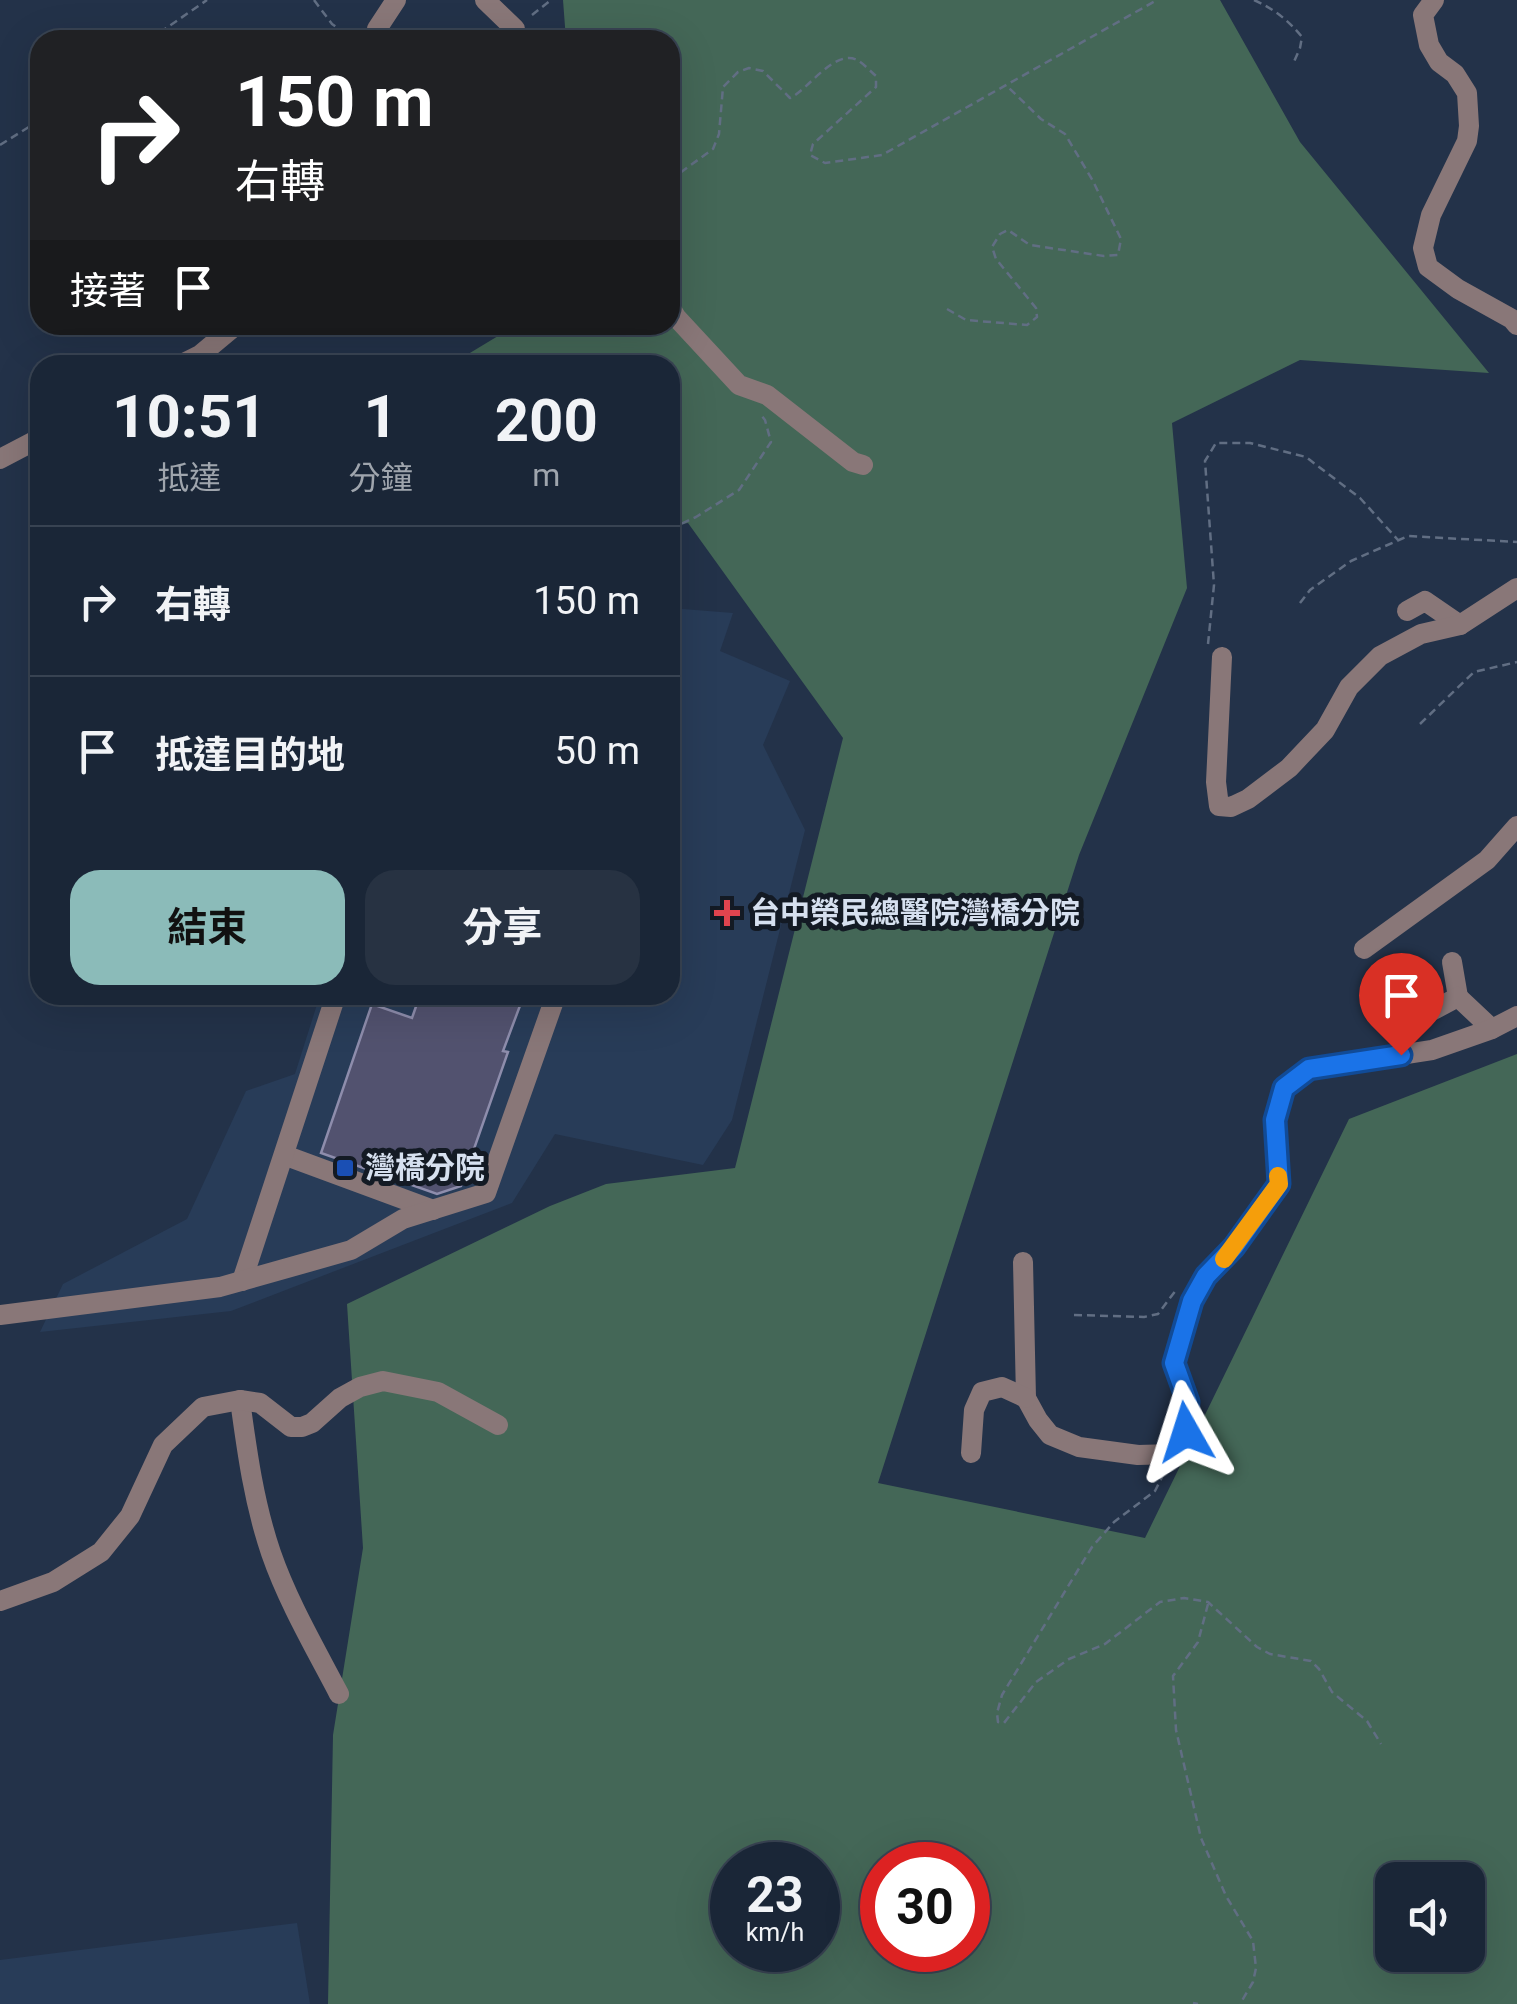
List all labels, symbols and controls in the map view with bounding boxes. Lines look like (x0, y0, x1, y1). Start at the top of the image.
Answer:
text: 150 m (235, 61, 434, 143)
icon: right (70, 70, 200, 200)
text: 右轉 (235, 155, 325, 208)
icon: arrive (166, 260, 221, 315)
text: 接著 (70, 269, 146, 313)
text: 10:51 (112, 381, 267, 452)
text: 1 (363, 381, 398, 452)
text: 200 (495, 385, 598, 456)
text: m (532, 456, 560, 494)
text: 抵達 (157, 459, 221, 497)
text: 分鐘 (349, 459, 413, 497)
icon: right (70, 574, 125, 629)
text: 150 m (533, 579, 640, 623)
text: 右轉 (155, 583, 231, 627)
icon: arrive (70, 724, 125, 779)
text: 50 m (555, 729, 640, 773)
text: 抵達目的地 (155, 733, 345, 777)
button: 結束 (70, 870, 345, 985)
button: 分享 (365, 870, 640, 985)
place label: 台中榮民總醫院灣橋分院 (750, 895, 1080, 930)
marker: 台中榮民總醫院灣橋分院 (714, 900, 740, 926)
pin (1359, 953, 1444, 1056)
icon: arrive (1374, 968, 1429, 1023)
place label: 灣橋分院 (365, 1150, 485, 1185)
marker: 灣橋分院 (334, 1157, 356, 1179)
position arrow (1134, 1380, 1238, 1484)
speed limit sign: 30 (860, 1842, 990, 1972)
map controls (1375, 1862, 1485, 1972)
button: sound (1375, 1862, 1485, 1972)
text: 23 (746, 1866, 804, 1924)
text: km/h (746, 1918, 804, 1947)

